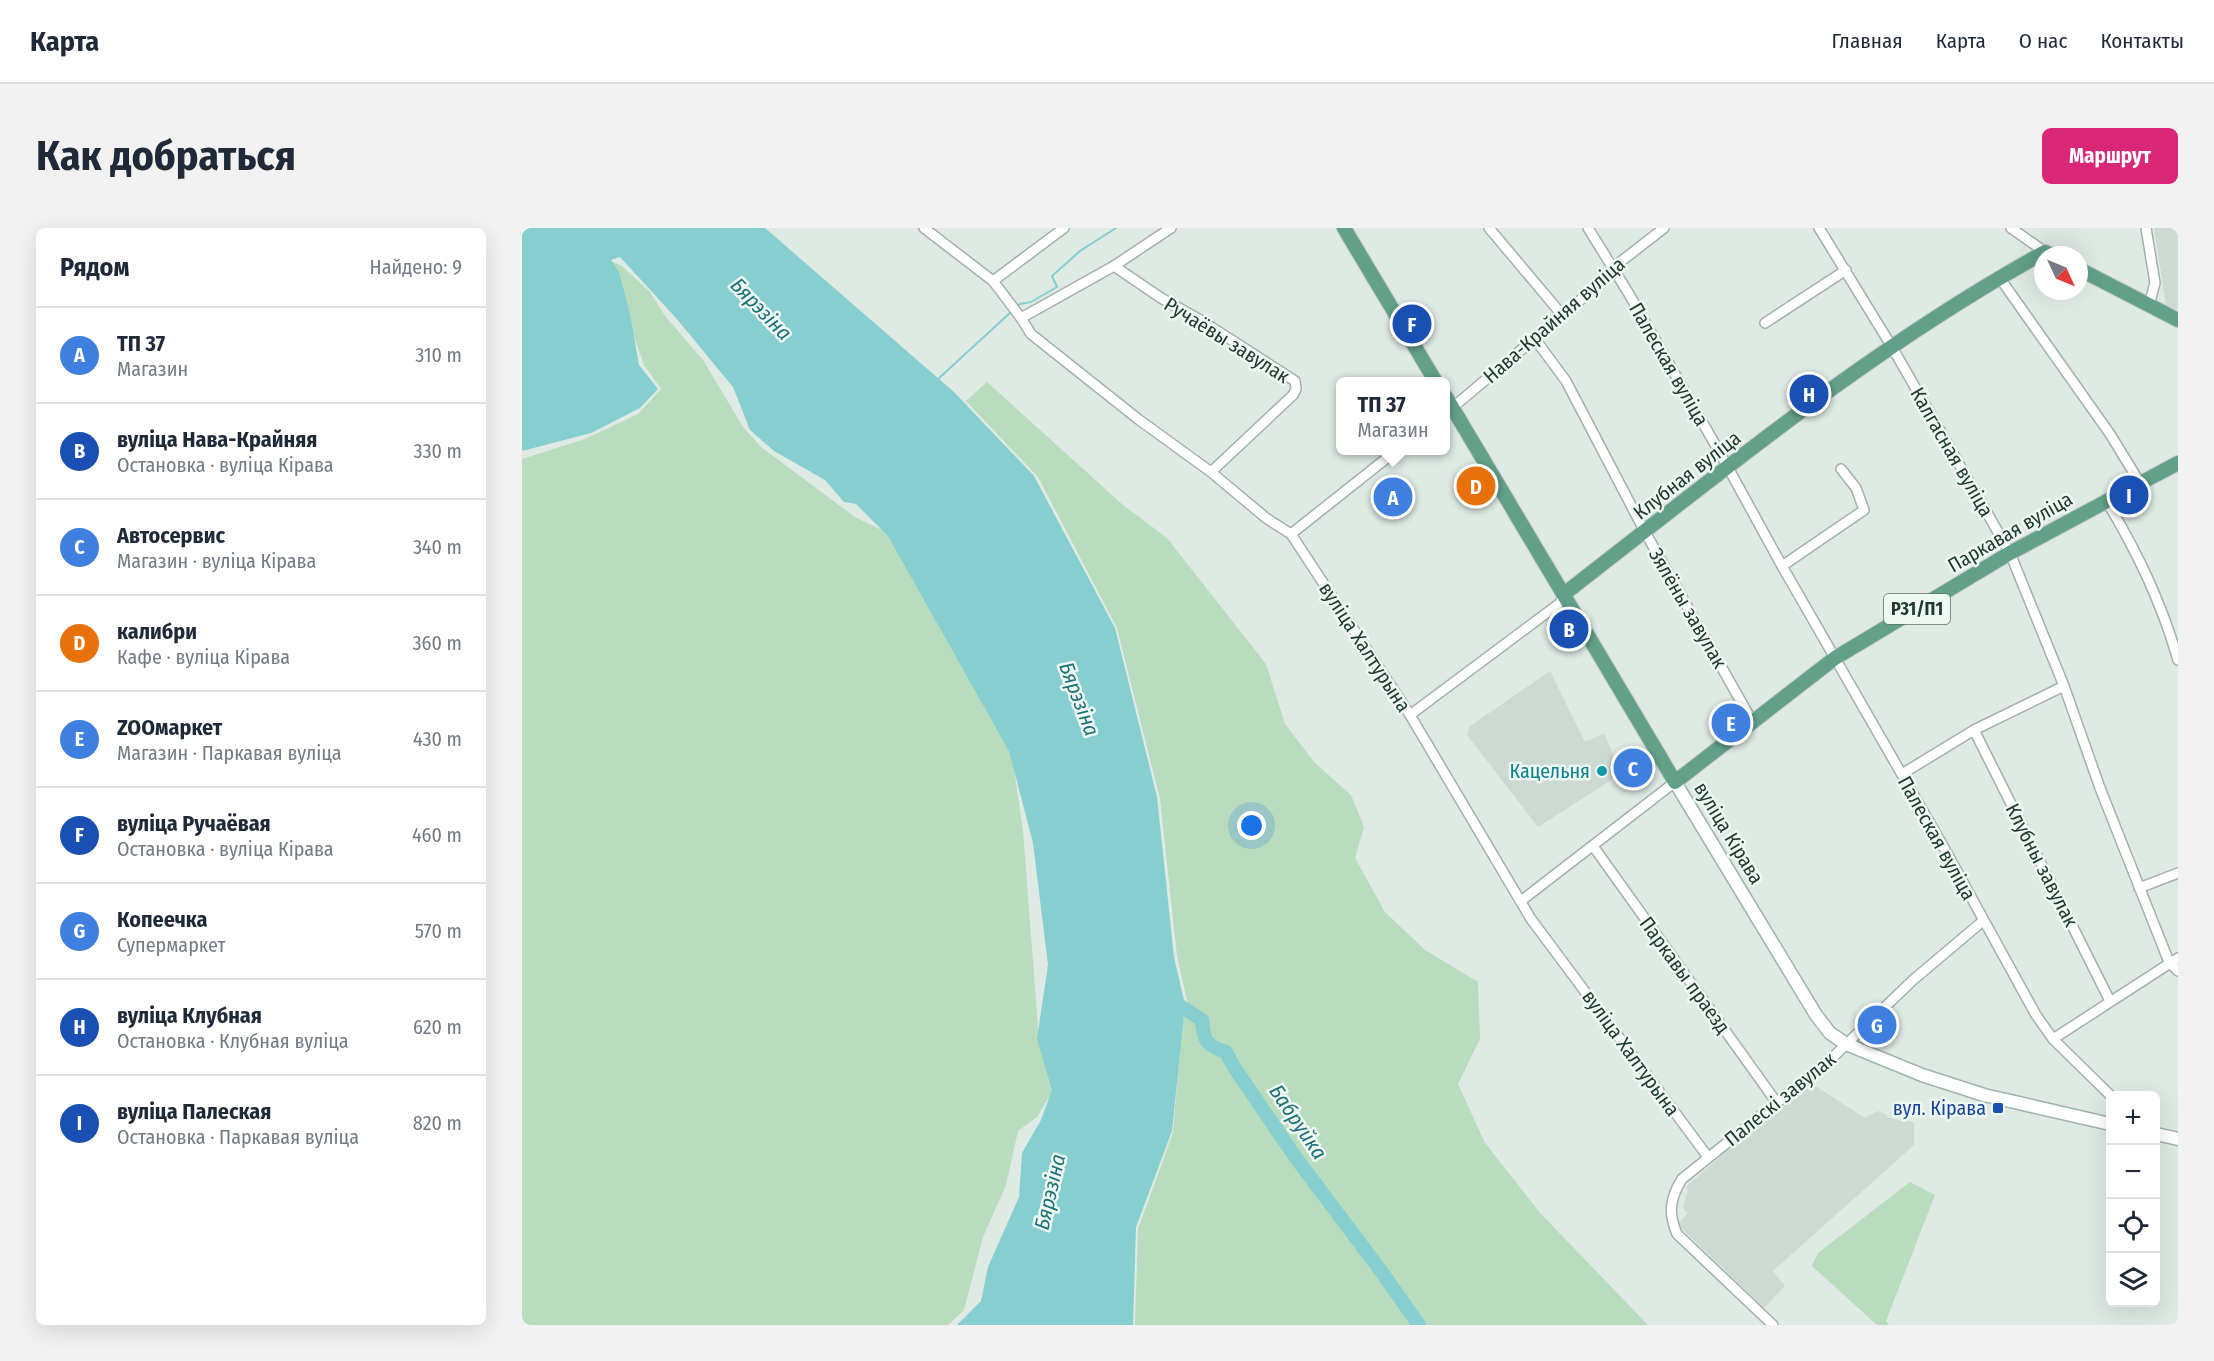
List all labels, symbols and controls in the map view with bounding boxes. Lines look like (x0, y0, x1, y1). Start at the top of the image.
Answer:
text: Карта (30, 25, 99, 58)
text: Главная (1832, 28, 1903, 54)
text: Карта (1936, 28, 1986, 54)
text: О нас (2019, 28, 2067, 54)
text: Контакты (2100, 28, 2184, 54)
button: Маршрут (2042, 128, 2178, 184)
text: Как добраться (36, 131, 296, 181)
north arrow (2034, 246, 2088, 300)
text: Рядом (60, 252, 129, 283)
street label: Нава-Крайняя вуліца (1478, 252, 1630, 388)
text: Найдено: 9 (370, 255, 462, 279)
water label: Бярэзіна (725, 272, 797, 346)
street label: Ручаёвы завулак (1160, 292, 1295, 388)
street label: Палеская вуліца (1624, 298, 1714, 430)
pin: F (1392, 302, 1432, 346)
text: ТП 37 (117, 330, 165, 357)
text: A (74, 343, 85, 367)
text: 310 m (415, 343, 462, 367)
text: Магазин (117, 357, 188, 381)
pin: H (1790, 372, 1828, 416)
popup (1336, 377, 1450, 455)
street label: Калгасная вуліца (1905, 383, 1999, 521)
text: ТП 37 (1357, 391, 1406, 418)
text: Магазин (1357, 418, 1429, 442)
text: вуліца Нава-Крайняя (117, 426, 317, 453)
street label: Клубная вуліца (1629, 426, 1745, 524)
text: B (74, 439, 85, 463)
text: 330 m (413, 439, 462, 463)
text: Остановка · вуліца Кірава (117, 453, 334, 477)
pin: D (1456, 464, 1496, 508)
pin: I (2110, 472, 2148, 518)
pin: A (1374, 474, 1412, 520)
street label: Паркавая вуліца (1943, 487, 2077, 577)
text: Автосервис (117, 522, 225, 549)
text: C (74, 535, 85, 559)
text: 340 m (413, 535, 462, 559)
street label: Зялёны завулак (1644, 544, 1732, 673)
text: Магазин · вуліца Кірава (117, 549, 316, 573)
street label: вуліца Халтурына (1314, 578, 1416, 716)
road number: Р31/П1 (1884, 594, 1950, 624)
pin: B (1550, 606, 1588, 652)
text: калибри (117, 618, 197, 645)
text: D (74, 631, 85, 655)
text: 360 m (413, 631, 462, 655)
text: Кафе · вуліца Кірава (117, 645, 290, 669)
water label: Бярэзіна (1053, 658, 1105, 740)
pin: E (1712, 700, 1750, 746)
text: ZOOмаркет (117, 714, 222, 741)
text: E (75, 727, 84, 751)
text: 430 m (413, 727, 462, 751)
text: Магазин · Паркавая вуліца (117, 741, 342, 765)
pin: C (1614, 746, 1652, 790)
place label: Кацельня (1509, 759, 1590, 783)
marker: Кацельня (1595, 764, 1609, 778)
street label: Палеская вуліца (1893, 772, 1981, 904)
street label: вуліца Кірава (1689, 778, 1769, 888)
street label: Клубны завулак (2001, 799, 2084, 931)
text: вуліца Ручаёвая (117, 810, 271, 837)
your location (1237, 811, 1266, 840)
text: F (75, 823, 84, 847)
text: 460 m (412, 823, 462, 847)
text: Остановка · вуліца Кірава (117, 837, 334, 861)
text: Копеечка (117, 906, 208, 933)
street label: Паркавы праезд (1635, 912, 1735, 1038)
text: G (74, 919, 85, 943)
text: 570 m (415, 919, 462, 943)
text: Супермаркет (117, 933, 226, 957)
street label: вуліца Халтурына (1577, 985, 1685, 1121)
text: вуліца Клубная (117, 1002, 262, 1029)
pin: G (1858, 1002, 1896, 1048)
text: H (73, 1015, 86, 1039)
text: 620 m (413, 1015, 462, 1039)
text: Остановка · Клубная вуліца (117, 1029, 349, 1053)
street label: Палескі завулак (1720, 1046, 1841, 1151)
water label: Бабруйка (1263, 1080, 1333, 1164)
map controls (2106, 1091, 2160, 1307)
button: + (2106, 1091, 2160, 1145)
place label: вул. Кірава (1893, 1096, 1986, 1120)
text: вуліца Палеская (117, 1098, 271, 1125)
marker: вул. Кірава (1991, 1101, 2005, 1115)
text: I (77, 1111, 82, 1135)
text: 820 m (413, 1111, 462, 1135)
text: Остановка · Паркавая вуліца (117, 1125, 359, 1149)
button: − (2106, 1145, 2160, 1199)
water label: Бярэзіна (1029, 1152, 1071, 1232)
button: locate (2106, 1199, 2160, 1253)
button: layers (2106, 1253, 2160, 1307)

